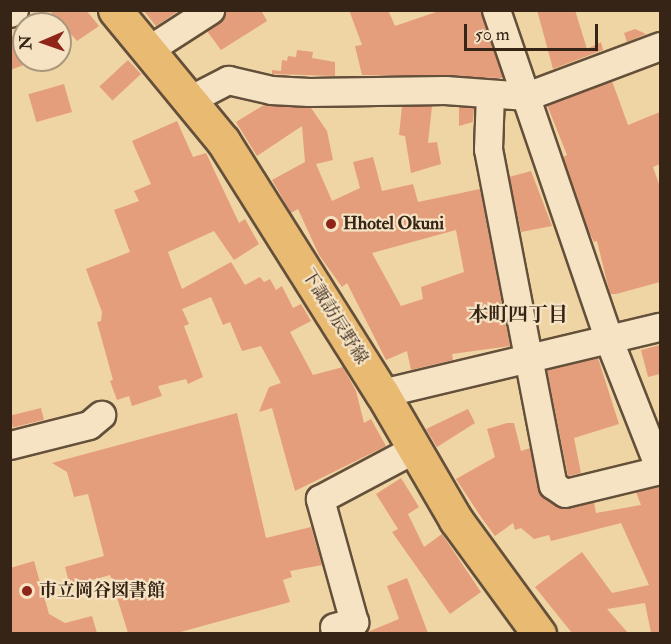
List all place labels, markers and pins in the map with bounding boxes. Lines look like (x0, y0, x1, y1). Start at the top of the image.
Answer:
place label: Hhotel Okuni (343, 213, 444, 235)
marker: Hhotel Okuni (324, 217, 338, 231)
place label: 市立岡谷図書館 (39, 580, 165, 602)
marker: 市立岡谷図書館 (20, 584, 34, 598)

